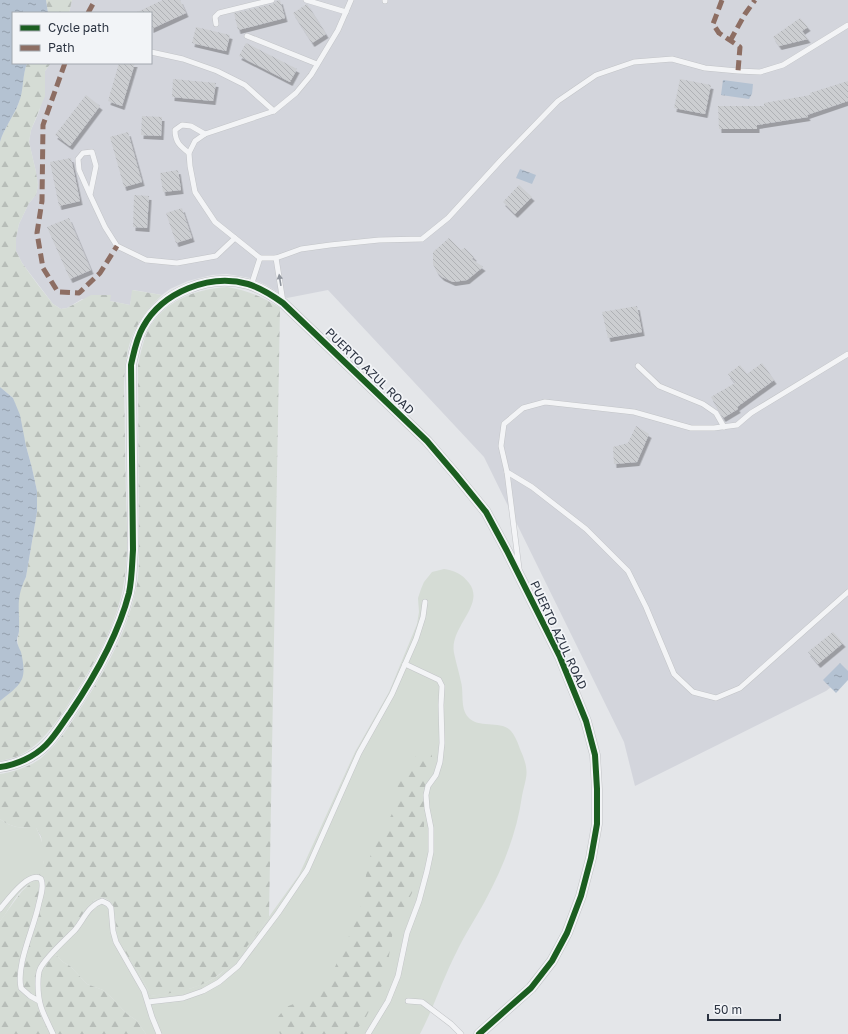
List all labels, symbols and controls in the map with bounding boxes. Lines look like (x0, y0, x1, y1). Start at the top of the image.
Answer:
legend (12, 12, 152, 64)
text: Cycle path (48, 20, 109, 35)
text: Path (48, 40, 75, 55)
one-way arrow (277, 274, 283, 286)
street label: PUERTO AZUL ROAD (322, 325, 418, 417)
street label: PUERTO AZUL ROAD (527, 578, 591, 692)
scale bar (708, 996, 780, 1022)
text: 50 m (714, 1002, 742, 1017)

